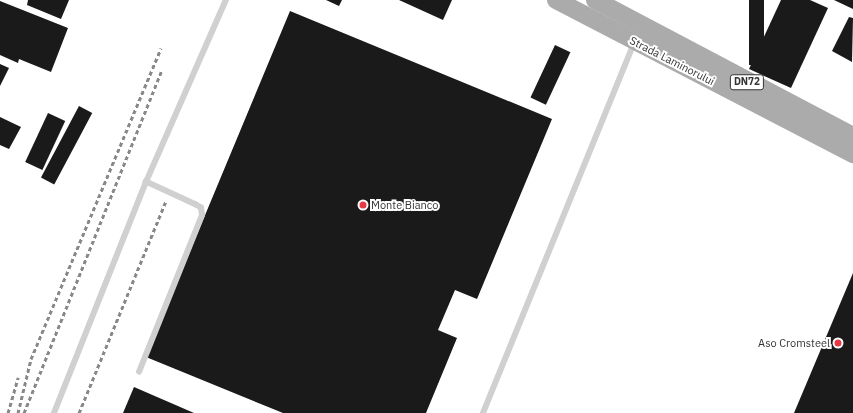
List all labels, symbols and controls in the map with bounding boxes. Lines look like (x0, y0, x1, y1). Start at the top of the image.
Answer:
street label: Strada Laminorului (627, 34, 717, 88)
road number: DN72 (729, 74, 765, 90)
place label: Monte Bianco (371, 198, 438, 212)
marker: Monte Bianco (358, 200, 368, 210)
place label: Aso Cromsteel (758, 336, 830, 350)
marker: Aso Cromsteel (833, 338, 843, 348)

